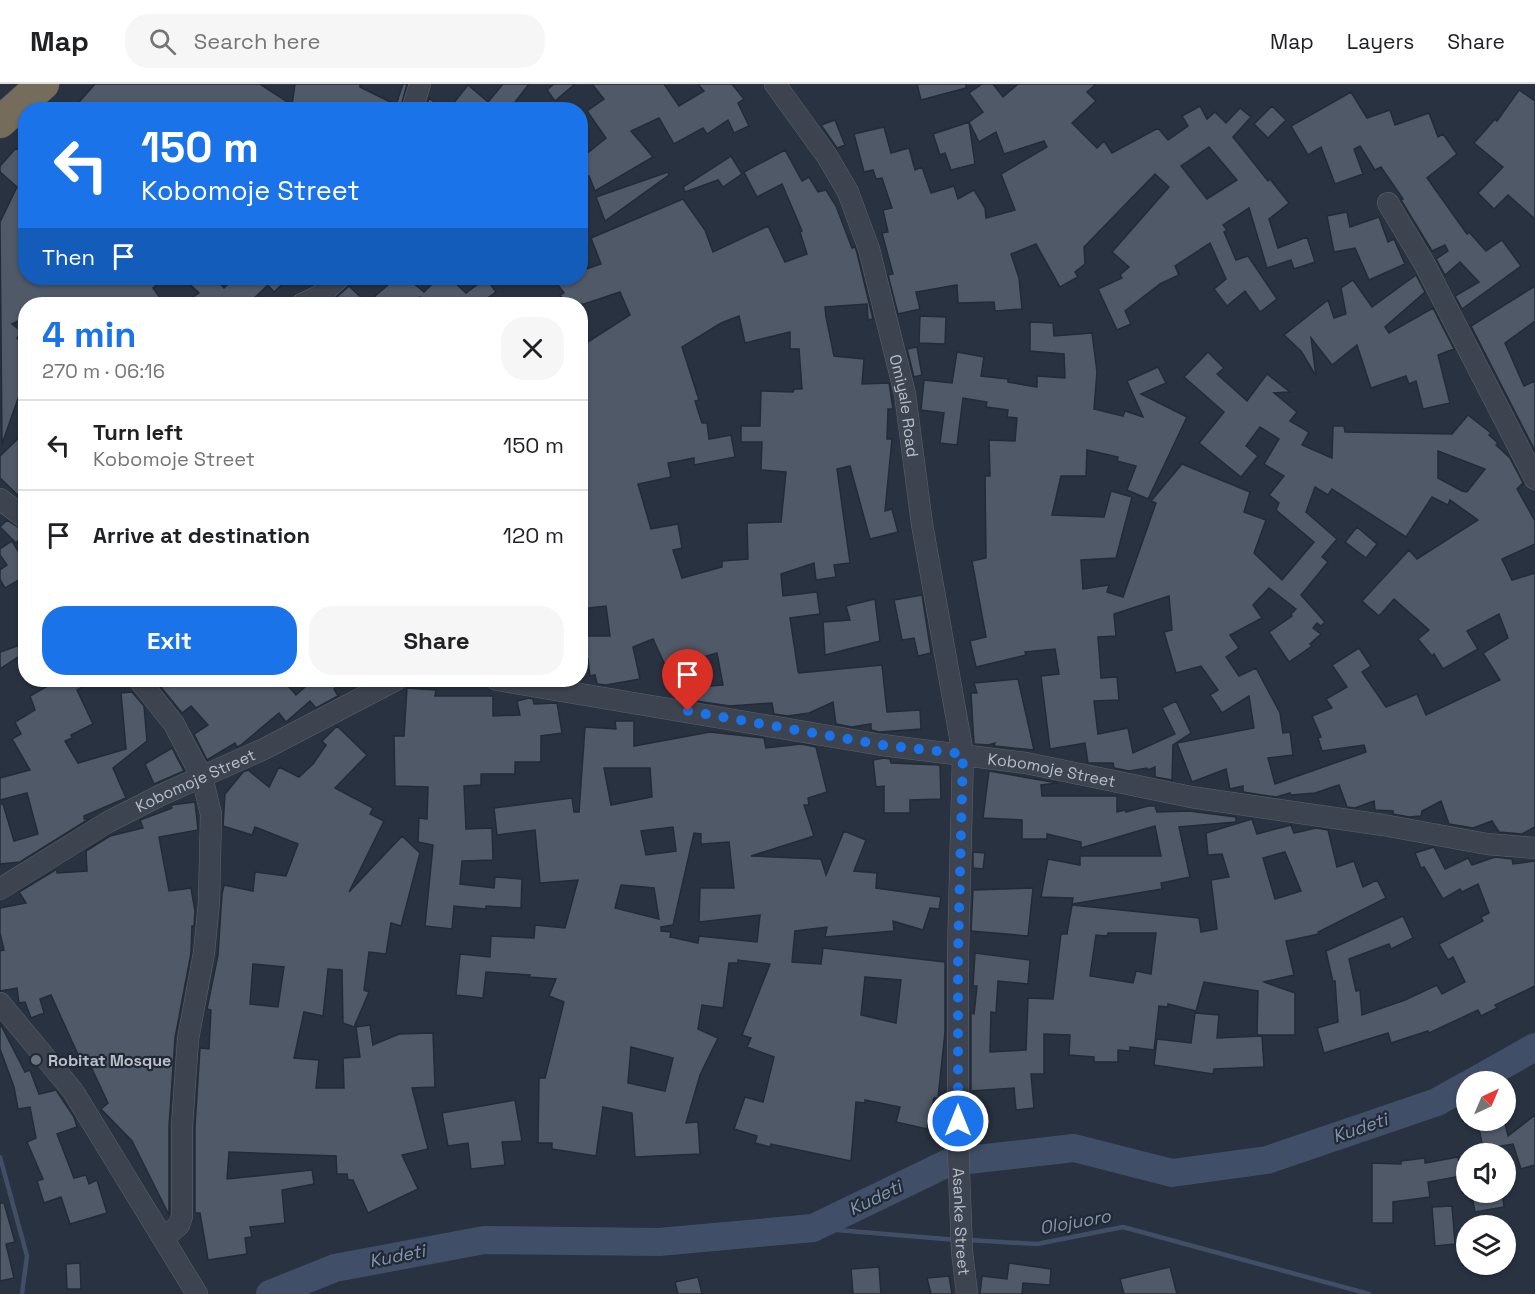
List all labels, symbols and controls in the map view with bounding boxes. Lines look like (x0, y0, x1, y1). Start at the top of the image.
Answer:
search box (125, 14, 545, 68)
text: Map (30, 23, 89, 59)
icon: search (146, 25, 179, 58)
text: Search here (194, 27, 321, 55)
text: Map (1270, 28, 1314, 55)
text: Layers (1347, 28, 1414, 55)
text: Share (1447, 28, 1505, 55)
text: 150 m (141, 121, 259, 174)
icon: left (42, 126, 120, 204)
text: Kobomoje Street (141, 173, 360, 208)
icon: arrive (107, 240, 140, 273)
text: Then (42, 243, 95, 271)
text: 4 min (42, 312, 137, 358)
button: close (501, 317, 564, 380)
street label: Omiyale Road (885, 352, 923, 458)
text: 270 m · 06:16 (42, 358, 165, 384)
text: Turn left (93, 418, 183, 446)
icon: left (42, 429, 75, 462)
text: 150 m (503, 431, 564, 459)
text: Kobomoje Street (93, 446, 255, 472)
icon: arrive (42, 519, 75, 552)
text: Arrive at destination (93, 521, 310, 549)
text: 120 m (503, 521, 564, 549)
button: Exit (42, 606, 297, 675)
button: Share (309, 606, 564, 675)
pin (662, 649, 713, 711)
icon: arrive (671, 658, 704, 691)
street label: Kobomoje Street (132, 744, 259, 817)
street label: Kobomoje Street (987, 748, 1117, 792)
place label: Robitat Mosque (48, 1050, 171, 1071)
marker: Robitat Mosque (29, 1053, 43, 1067)
north arrow (1456, 1071, 1516, 1131)
map controls (1456, 1071, 1516, 1275)
position arrow (926, 1089, 990, 1153)
water label: Kudeti (1329, 1107, 1393, 1148)
button: sound (1456, 1143, 1516, 1203)
street label: Asanke Street (948, 1167, 975, 1277)
water label: Kudeti (844, 1174, 907, 1220)
water label: Olojuoro (1038, 1204, 1113, 1239)
button: layers (1456, 1215, 1516, 1275)
water label: Kudeti (367, 1238, 429, 1272)

